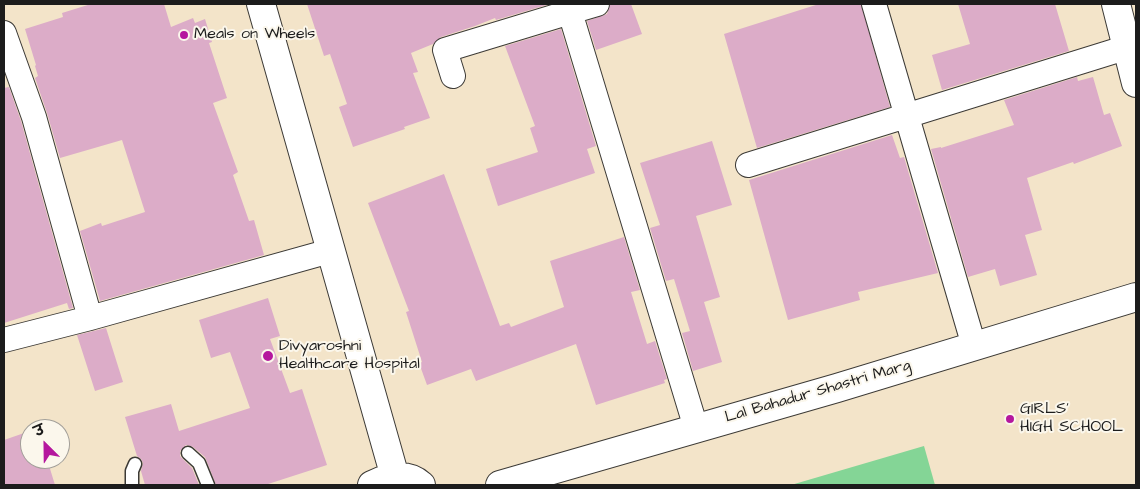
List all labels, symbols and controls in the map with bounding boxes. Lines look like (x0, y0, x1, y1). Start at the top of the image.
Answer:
place label: Meals on Wheels (194, 25, 315, 45)
marker: Meals on Wheels (178, 29, 190, 41)
place label: Divyaroshni Healthcare Hospital (279, 337, 420, 375)
marker: Divyaroshni Healthcare Hospital (261, 349, 275, 363)
street label: Lal Bahadur Shastri Marg (723, 356, 913, 428)
place label: GIRLS' HIGH SCHOOL (1020, 400, 1123, 438)
marker: GIRLS' HIGH SCHOOL (1004, 413, 1016, 425)
north arrow (20, 419, 70, 469)
text: उ (31, 420, 48, 442)

